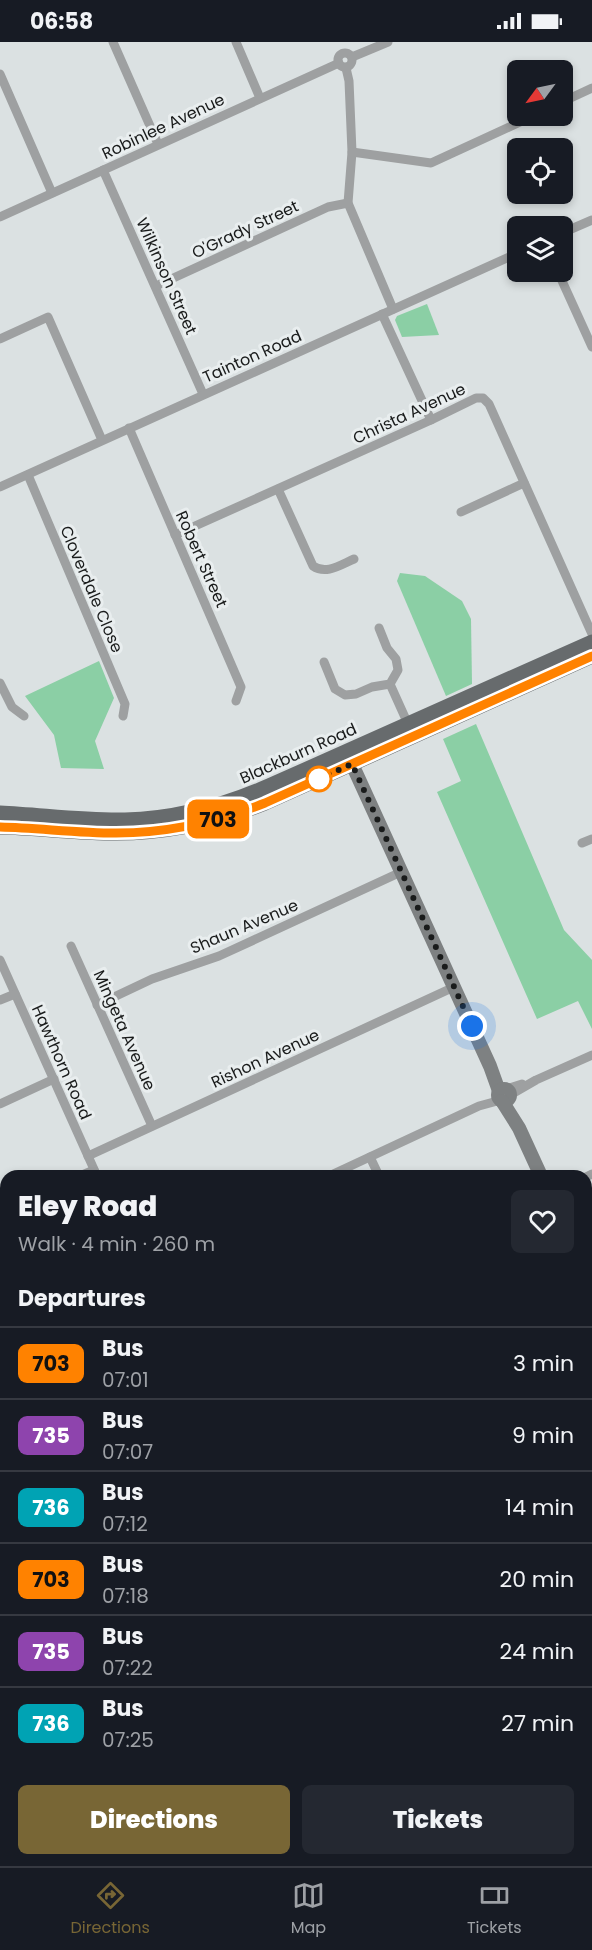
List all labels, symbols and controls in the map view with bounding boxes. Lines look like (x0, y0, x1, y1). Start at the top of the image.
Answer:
text: 06:58 (30, 6, 93, 37)
north arrow (507, 60, 573, 126)
map controls (507, 60, 573, 282)
street label: Robinlee Avenue (98, 88, 228, 165)
button: locate (507, 138, 573, 204)
street label: O'Grady Street (188, 195, 302, 264)
street label: Wilkinson Street (130, 214, 203, 339)
button: layers (507, 216, 573, 282)
street label: Tainton Road (199, 324, 305, 388)
street label: Christa Avenue (349, 377, 469, 450)
street label: Robert Street (170, 507, 233, 611)
street label: Cloverdale Close (54, 522, 129, 656)
street label: Blackburn Road (236, 717, 360, 790)
unlabelled marker (306, 766, 332, 792)
line badge: 703 (184, 800, 252, 838)
text: 703 (199, 805, 237, 834)
street label: Shaun Avenue (187, 893, 302, 960)
street label: Mingeta Avenue (88, 966, 161, 1094)
street label: Hawthorn Road (26, 1001, 97, 1123)
your location (457, 1011, 487, 1041)
street label: Rishon Avenue (207, 1023, 323, 1094)
text: Eley Road (18, 1187, 157, 1226)
button: heart (511, 1190, 574, 1253)
text: Walk · 4 min · 260 m (18, 1230, 215, 1258)
text: Departures (18, 1283, 146, 1314)
text: Bus (102, 1333, 144, 1364)
text: 3 min (513, 1348, 574, 1379)
text: 703 (32, 1349, 70, 1378)
text: 07:01 (102, 1366, 149, 1394)
text: Bus (102, 1405, 144, 1436)
text: 9 min (512, 1420, 574, 1451)
text: 735 (32, 1421, 70, 1450)
text: 07:07 (102, 1438, 153, 1466)
text: Bus (102, 1477, 144, 1508)
text: 14 min (505, 1492, 574, 1523)
text: 736 (32, 1493, 70, 1522)
text: 07:12 (102, 1510, 148, 1538)
text: Bus (102, 1549, 144, 1580)
text: 20 min (500, 1564, 574, 1595)
text: 703 (32, 1565, 70, 1594)
text: 07:18 (102, 1582, 149, 1610)
text: Bus (102, 1621, 144, 1652)
text: 24 min (499, 1636, 574, 1667)
text: 735 (32, 1637, 70, 1666)
text: 07:22 (102, 1654, 153, 1682)
text: Bus (102, 1693, 144, 1724)
text: 27 min (501, 1708, 574, 1739)
text: 736 (32, 1709, 70, 1738)
text: 07:25 (102, 1726, 154, 1754)
button: Directions (18, 1785, 290, 1854)
button: Tickets (302, 1785, 574, 1854)
tab: Directions (70, 1879, 150, 1940)
tab: Map (291, 1879, 326, 1940)
tab: Tickets (467, 1879, 522, 1940)

